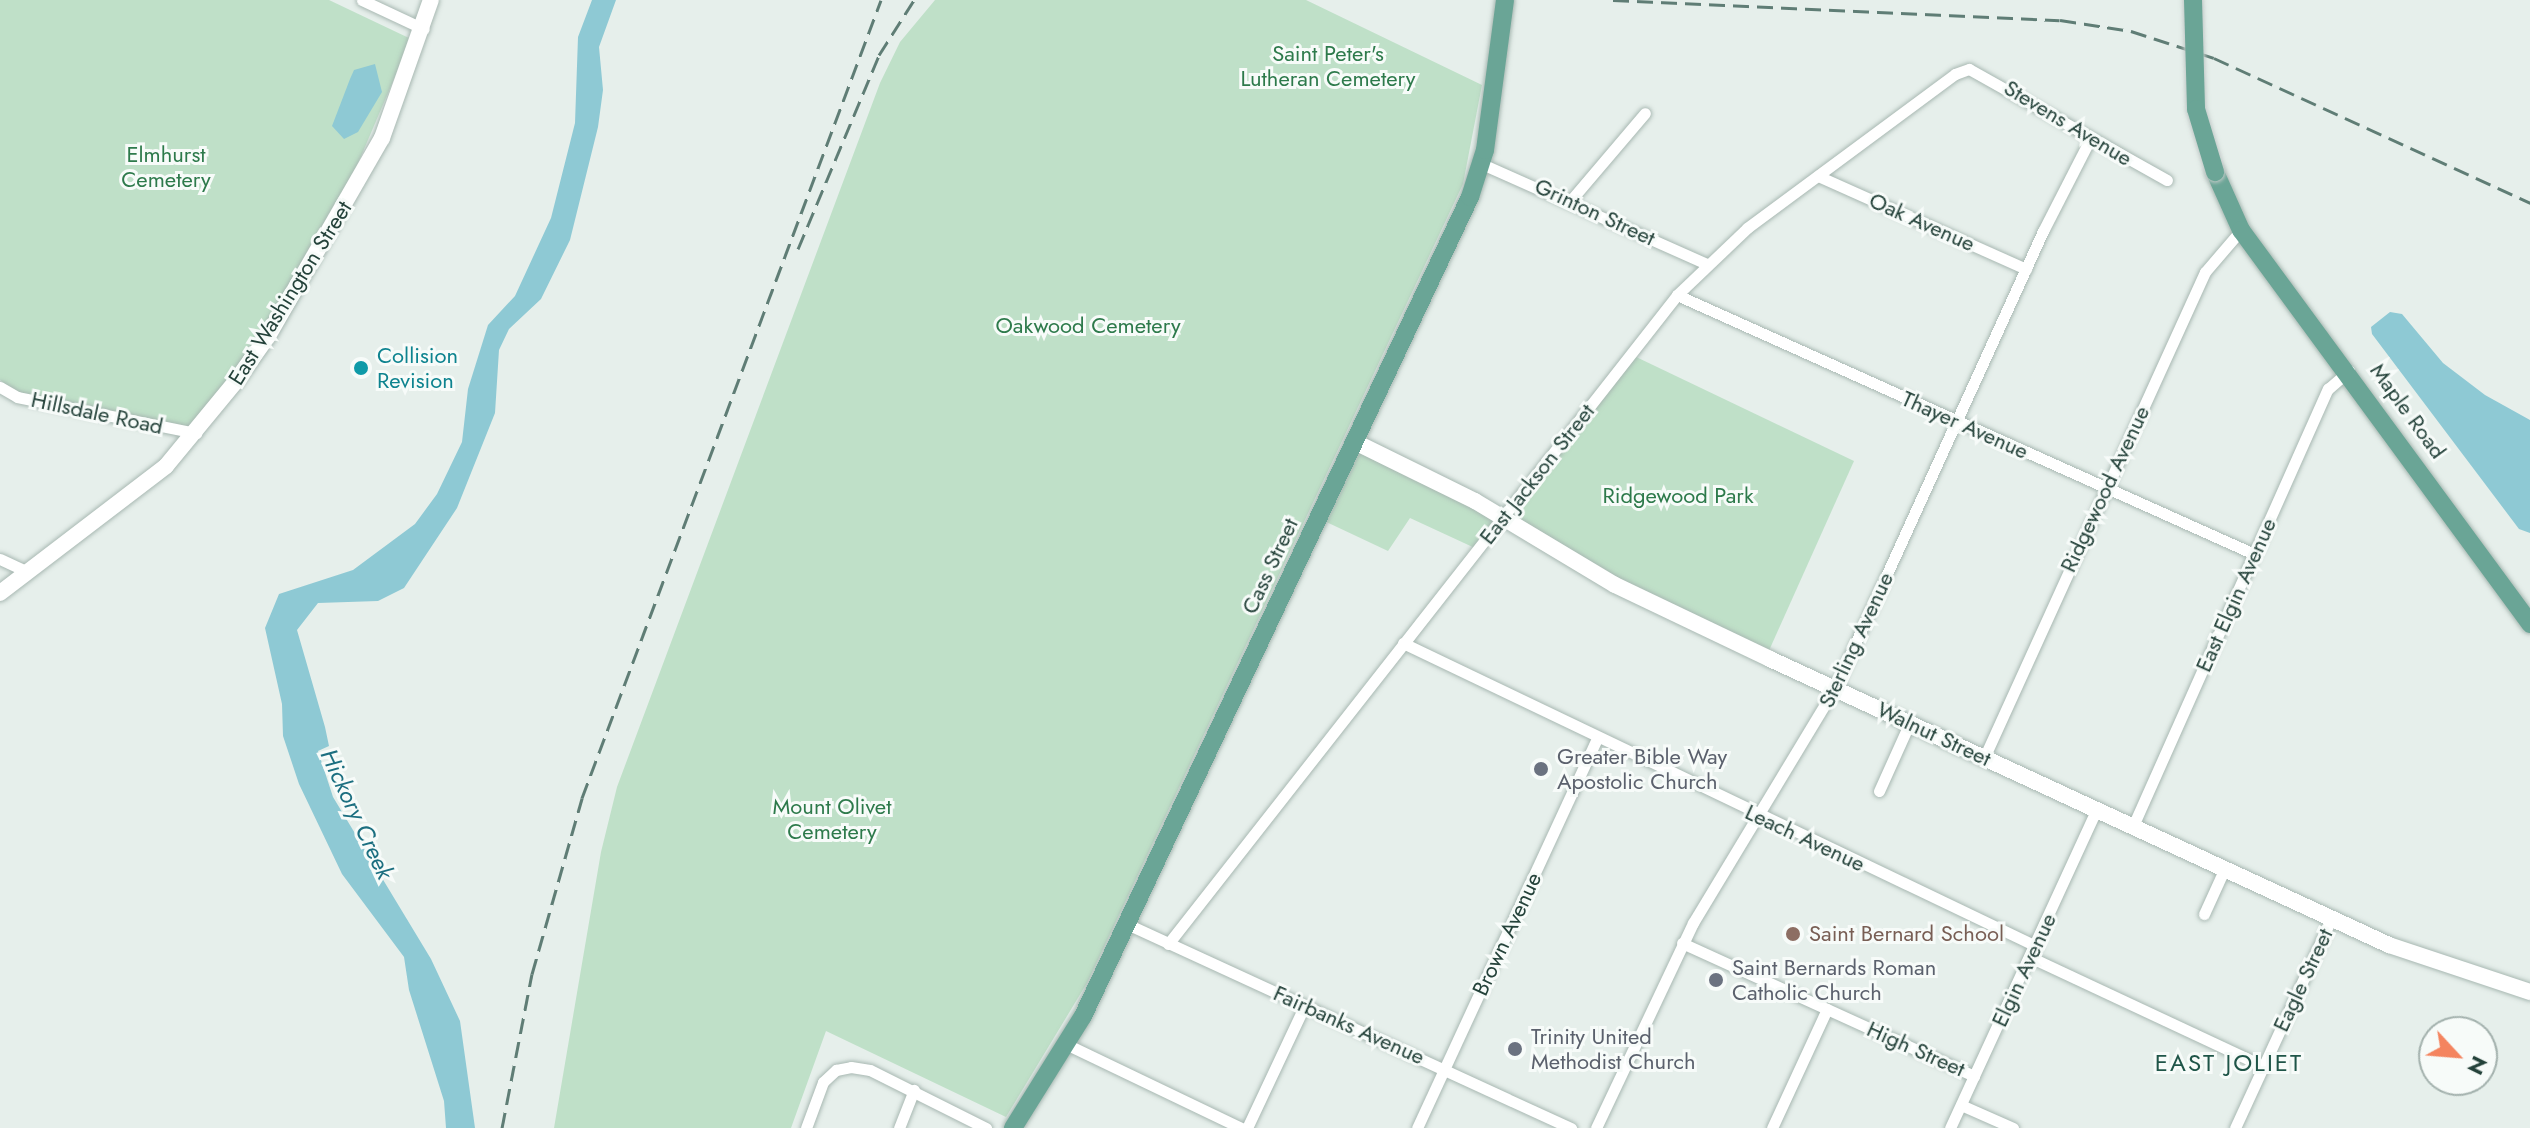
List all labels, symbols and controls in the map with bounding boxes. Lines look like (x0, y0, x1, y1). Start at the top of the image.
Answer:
park label: Saint Peter's Lutheran Cemetery (1241, 40, 1415, 92)
street label: Stevens Avenue (1999, 74, 2137, 172)
park label: Elmhurst Cemetery (121, 141, 211, 192)
street label: Grinton Street (1531, 173, 1659, 251)
street label: Oak Avenue (1865, 187, 1979, 257)
street label: East Washington Street (223, 196, 357, 390)
park label: Oakwood Cemetery (995, 313, 1181, 339)
place label: Collision Revision (377, 342, 458, 394)
street label: Maple Road (2365, 358, 2451, 464)
marker: Collision Revision (352, 359, 370, 377)
street label: Thayer Avenue (1898, 385, 2032, 465)
street label: Hillsdale Road (29, 386, 165, 440)
street label: East Jackson Street (1474, 398, 1600, 550)
street label: Ridgewood Avenue (2055, 402, 2155, 576)
park label: Ridgewood Park (1602, 483, 1754, 509)
street label: Cass Street (1236, 514, 1304, 618)
street label: East Elgin Avenue (2190, 514, 2282, 676)
street label: Sterling Avenue (1813, 568, 1899, 712)
street label: Walnut Street (1873, 696, 1995, 772)
place label: Greater Bible Way Apostolic Church (1557, 743, 1727, 794)
water label: Hickory Creek (314, 744, 400, 884)
marker: Greater Bible Way Apostolic Church (1532, 760, 1550, 778)
park label: Mount Olivet Cemetery (773, 793, 891, 844)
street label: Leach Avenue (1741, 799, 1869, 877)
street label: Brown Avenue (1467, 868, 1547, 1000)
street label: Elgin Avenue (1986, 909, 2062, 1031)
place label: Saint Bernard School (1809, 921, 2004, 947)
street label: Eagle Street (2268, 924, 2338, 1036)
marker: Saint Bernard School (1784, 925, 1802, 943)
place label: Saint Bernards Roman Catholic Church (1732, 954, 1936, 1006)
marker: Saint Bernards Roman Catholic Church (1707, 971, 1725, 989)
street label: Fairbanks Avenue (1269, 980, 1429, 1070)
street label: High Street (1863, 1016, 1969, 1082)
north arrow (2418, 1016, 2498, 1096)
place label: Trinity United Methodist Church (1531, 1023, 1695, 1074)
marker: Trinity United Methodist Church (1506, 1040, 1524, 1058)
district label: EAST JOLIET (2155, 1049, 2303, 1077)
text: N (2460, 1051, 2496, 1081)

